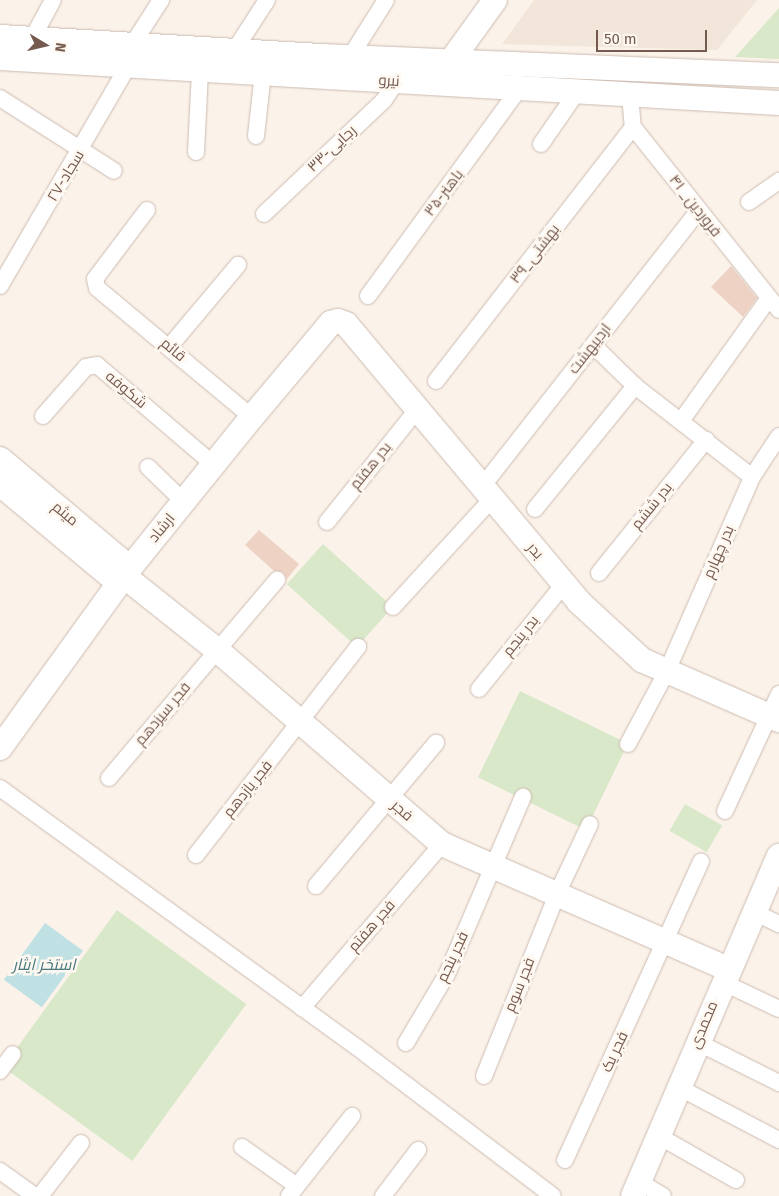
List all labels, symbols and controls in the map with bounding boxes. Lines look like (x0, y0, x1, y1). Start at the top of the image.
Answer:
north arrow (20, 20, 70, 70)
scale bar (599, 20, 710, 52)
text: 50 m (604, 30, 637, 48)
text: N (51, 41, 69, 53)
street label: نیرو (378, 71, 400, 91)
street label: ۳۳-رجایی (304, 122, 360, 176)
street label: ۲۷-سجاد (44, 147, 88, 205)
street label: ۳۵-باهنر (421, 166, 467, 220)
street label: ۴۱ _فروردین (665, 171, 725, 241)
street label: ۳۹_بهشتی (506, 221, 564, 287)
street label: اردیبهشت (565, 320, 615, 378)
street label: قائم (157, 334, 189, 366)
street label: شکوفه (102, 367, 150, 413)
street label: بدر هفتم (346, 439, 396, 493)
street label: بدر ششم (628, 479, 676, 533)
street label: میثم (48, 498, 82, 530)
street label: ارشاد (145, 510, 179, 546)
street label: بدر چهارم (700, 523, 738, 581)
street label: بدر (523, 539, 547, 563)
street label: بدر پنجم (499, 612, 543, 660)
street label: فجر سیزدهم (131, 679, 195, 749)
street label: فجر یازدهم (220, 757, 276, 821)
street label: فجر (388, 797, 416, 825)
street label: فجر هفتم (345, 897, 399, 955)
street label: فجر پنجم (433, 929, 473, 985)
water label: استخر ایثار (12, 955, 76, 975)
street label: فجر سوم (501, 955, 539, 1015)
street label: محمدی (686, 998, 722, 1052)
street label: فجر یک (598, 1029, 632, 1075)

